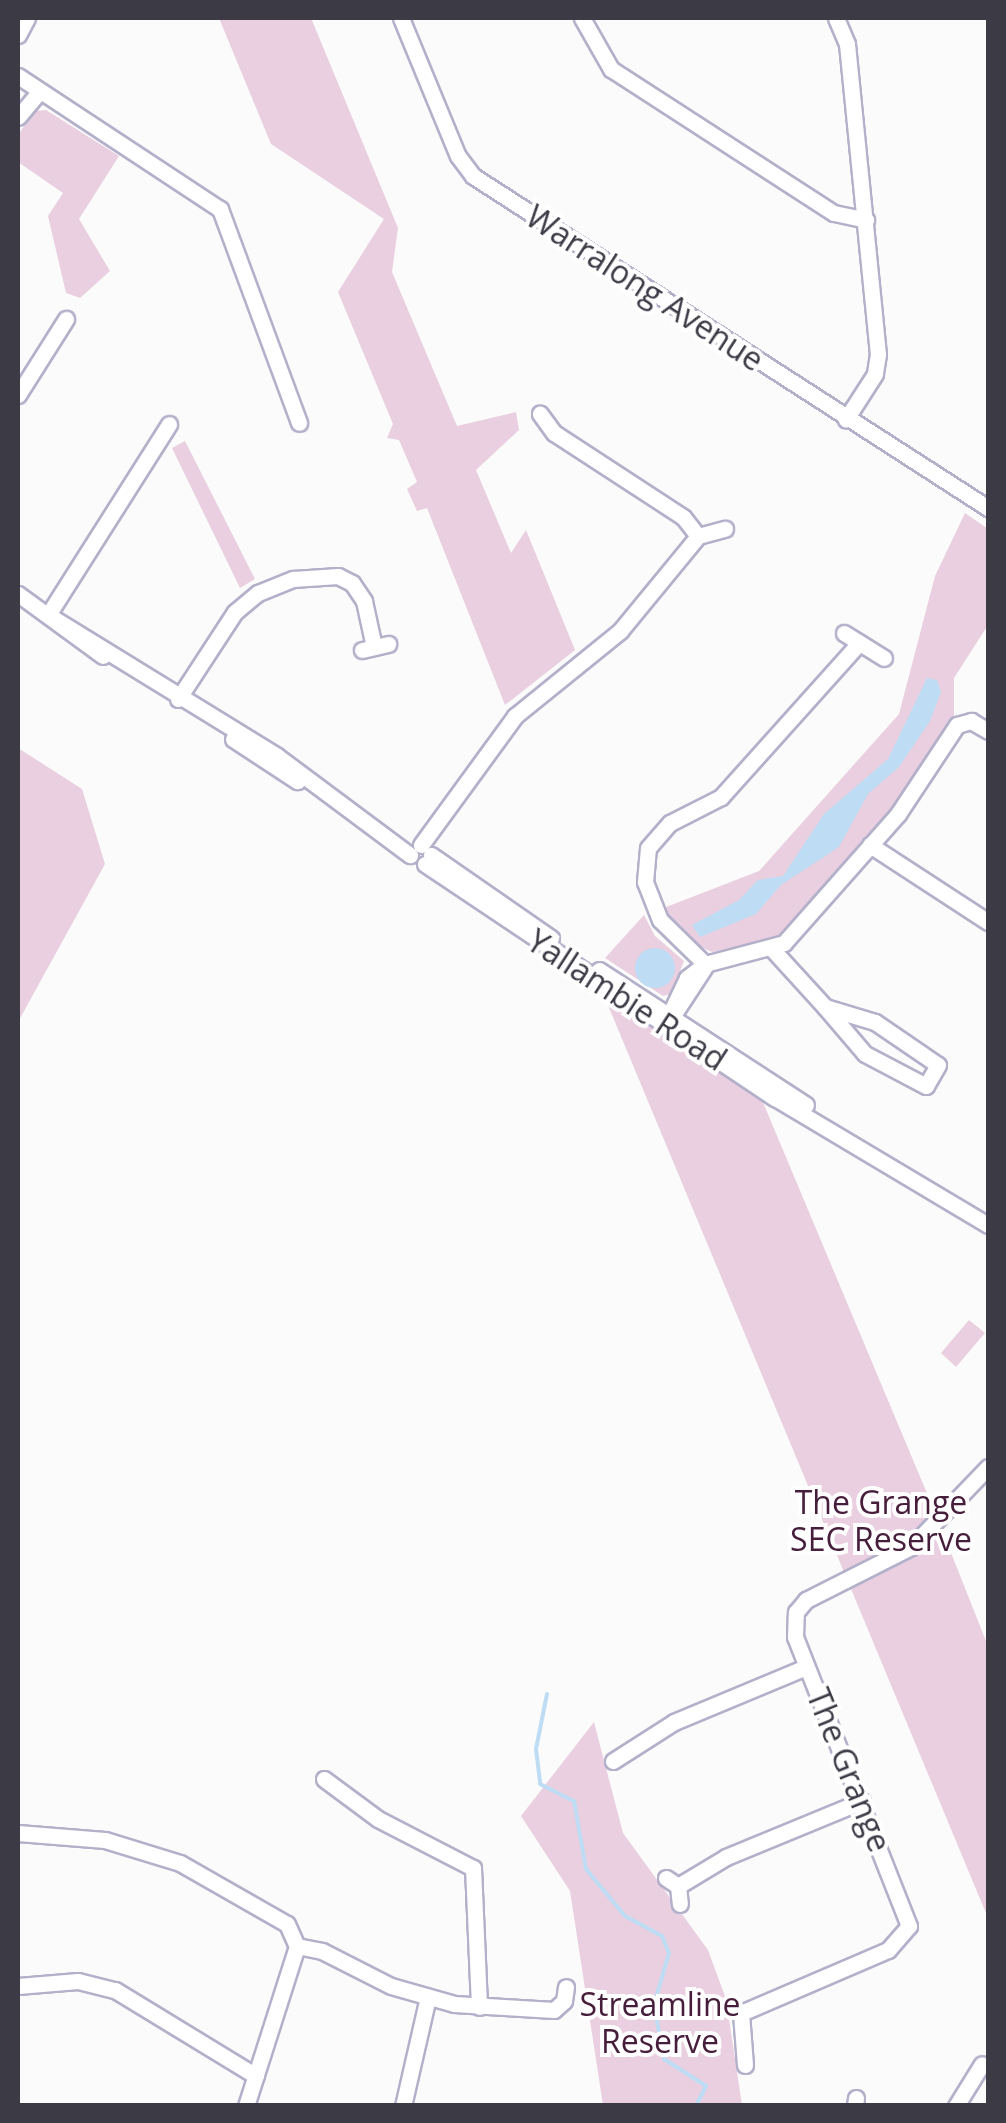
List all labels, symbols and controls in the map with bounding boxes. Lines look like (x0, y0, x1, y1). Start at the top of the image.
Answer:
street label: Warralong Avenue (519, 197, 771, 379)
street label: Yallambie Road (520, 921, 734, 1079)
park label: The Grange SEC Reserve (790, 1484, 972, 1559)
street label: The Grange (799, 1683, 899, 1857)
park label: Streamline Reserve (579, 1986, 741, 2061)

